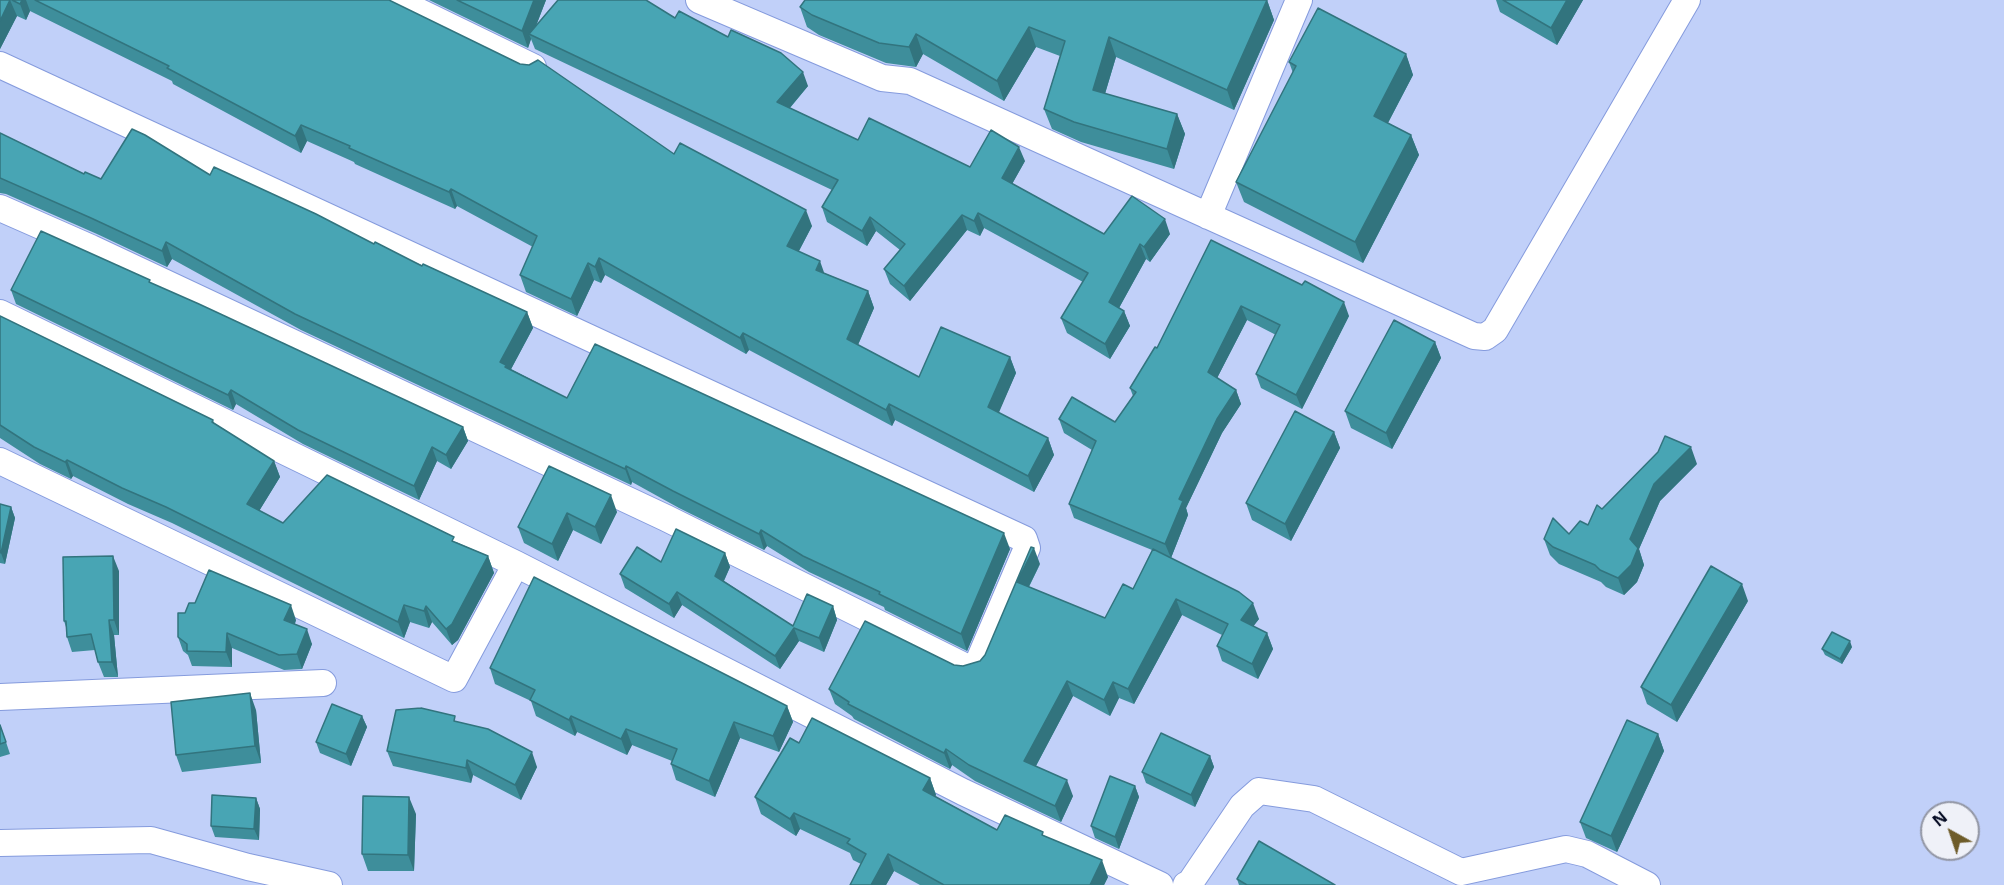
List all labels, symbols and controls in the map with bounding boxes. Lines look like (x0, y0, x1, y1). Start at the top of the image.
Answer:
north arrow (1920, 801, 1980, 861)
text: N (1928, 806, 1952, 831)

